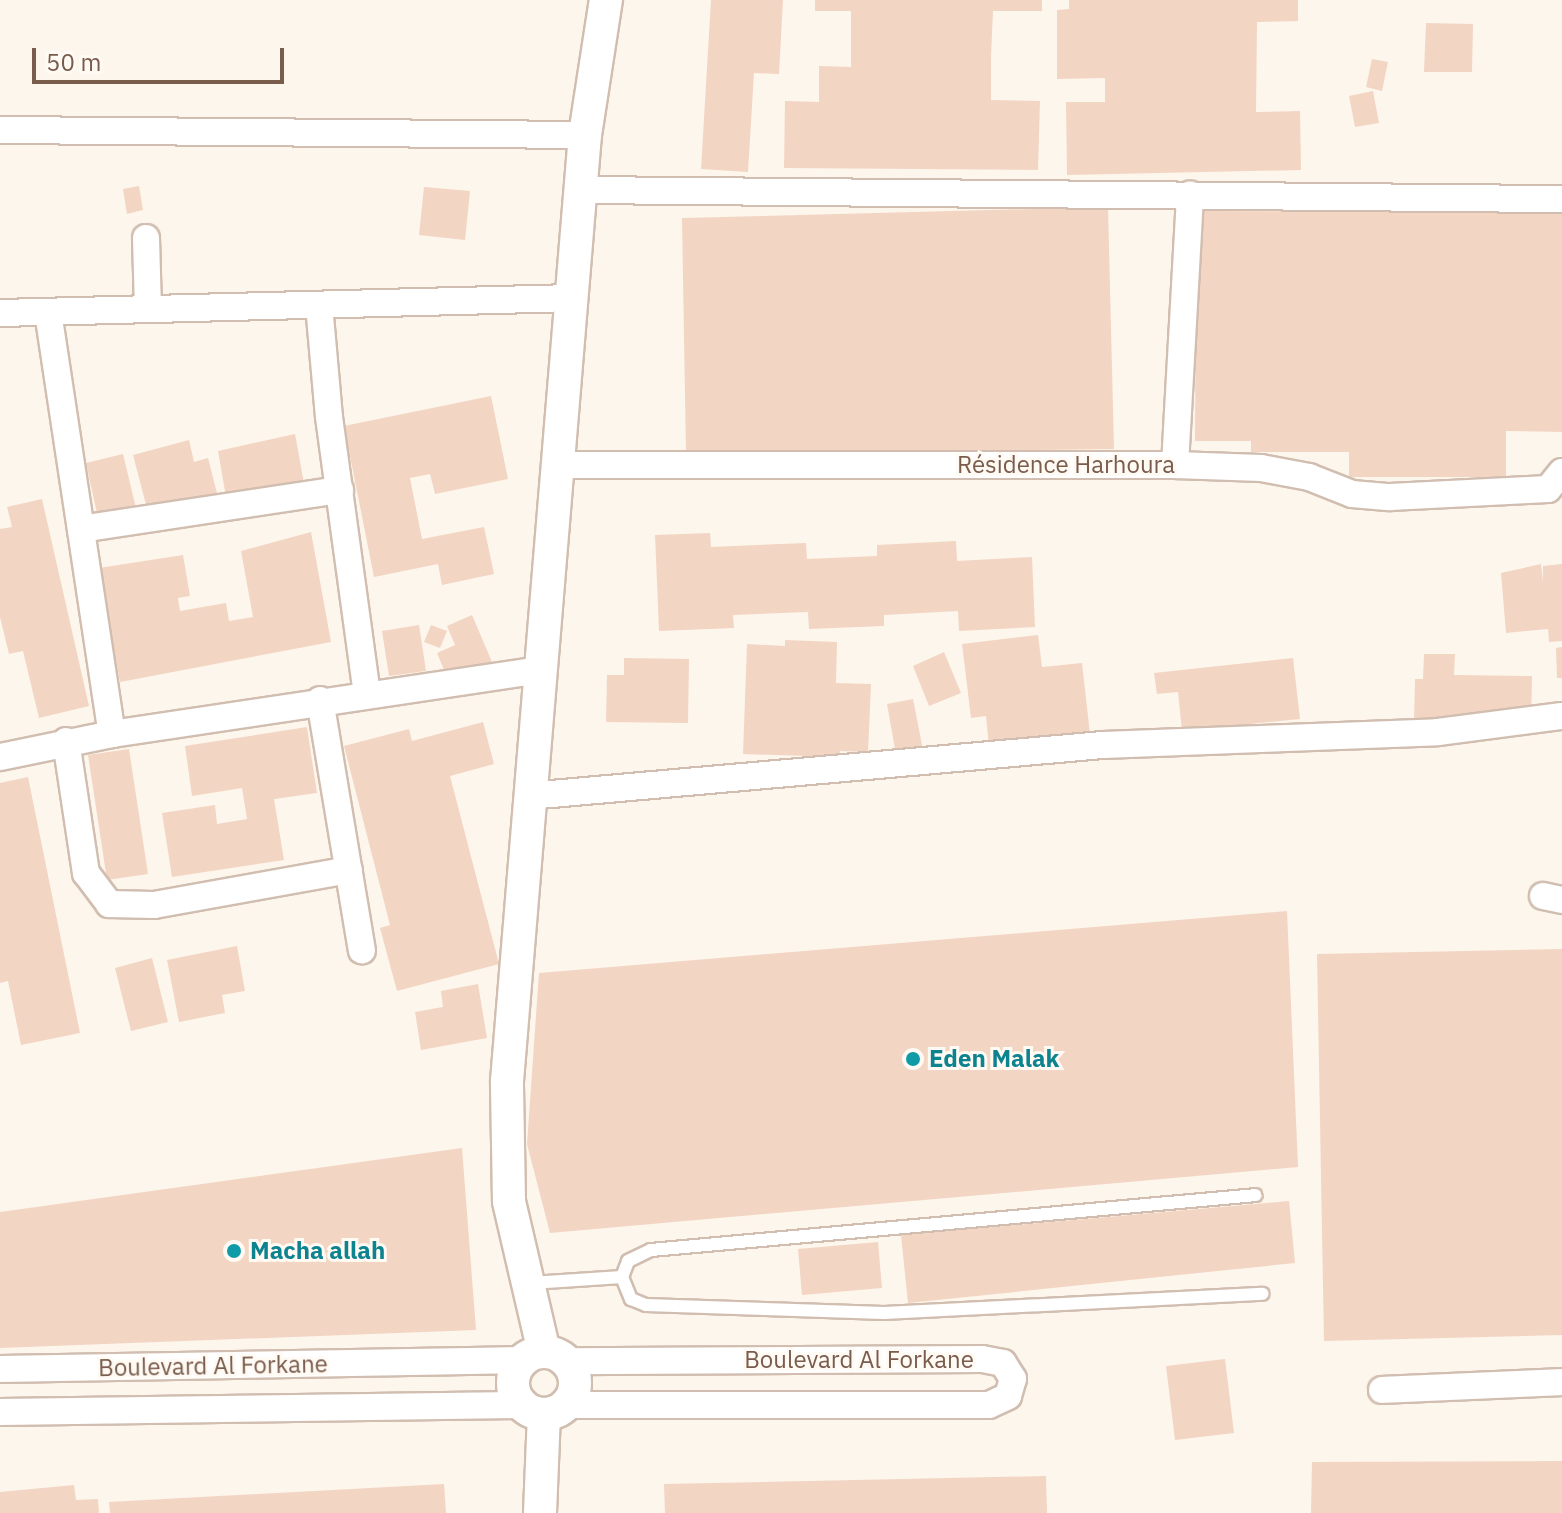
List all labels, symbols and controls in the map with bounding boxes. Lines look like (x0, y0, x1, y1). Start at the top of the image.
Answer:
scale bar (36, 32, 288, 82)
text: 50 m (46, 46, 101, 78)
street label: Résidence Harhoura (957, 451, 1175, 479)
place label: Eden Malak (929, 1045, 1059, 1073)
marker: Eden Malak (904, 1050, 922, 1068)
place label: Macha allah (250, 1237, 385, 1265)
marker: Macha allah (225, 1242, 243, 1260)
street label: Boulevard Al Forkane (744, 1346, 974, 1374)
street label: Boulevard Al Forkane (98, 1350, 328, 1382)

